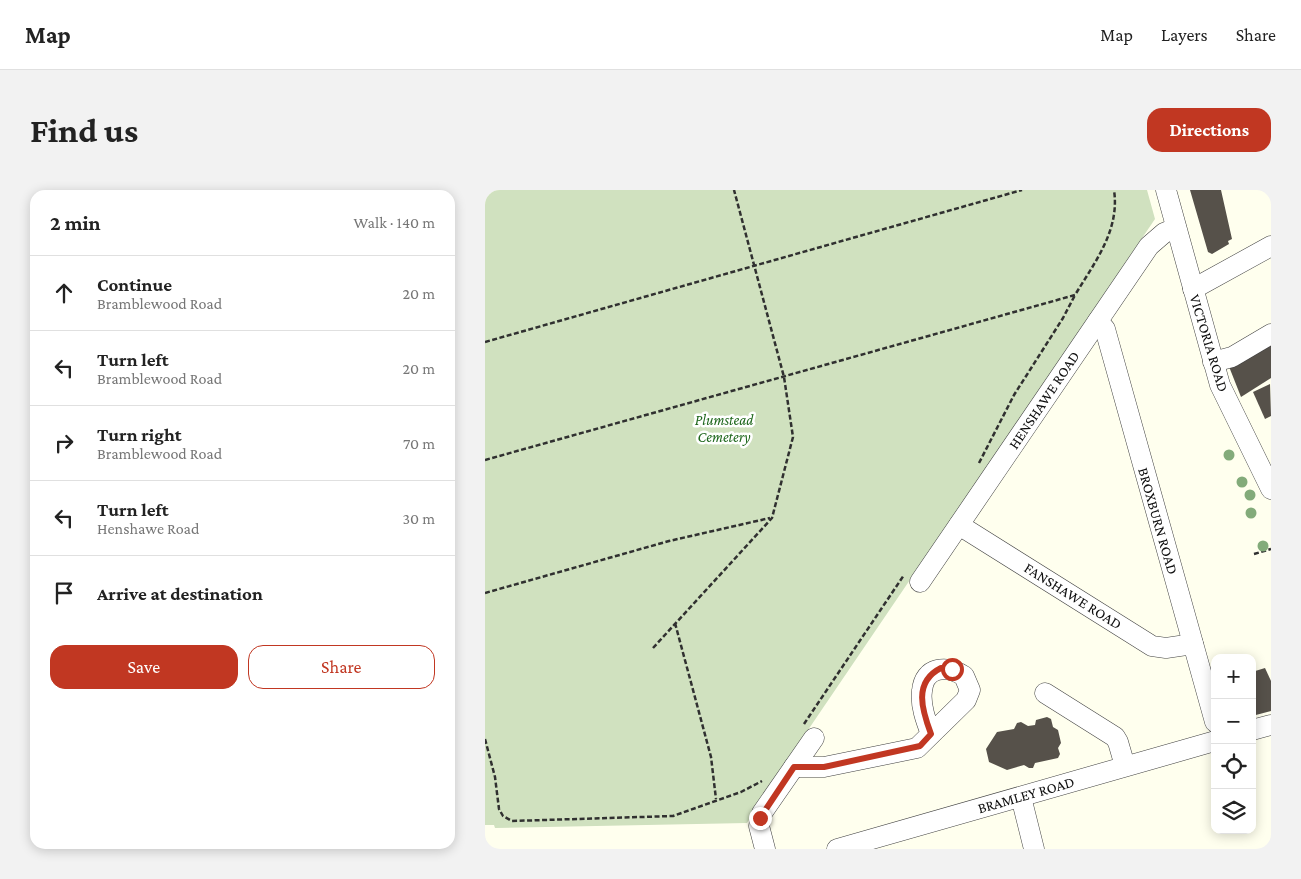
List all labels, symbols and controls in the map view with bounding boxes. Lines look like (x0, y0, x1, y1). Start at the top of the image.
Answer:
text: Map (25, 21, 71, 48)
text: Map (1100, 25, 1133, 45)
text: Layers (1161, 25, 1208, 45)
text: Share (1236, 25, 1276, 45)
button: Directions (1147, 108, 1271, 152)
text: Find us (30, 111, 138, 150)
text: 2 min (50, 211, 101, 235)
text: Walk · 140 m (354, 214, 435, 231)
text: Continue (97, 274, 172, 295)
icon: ahead (50, 279, 78, 307)
text: 20 m (402, 285, 435, 302)
street label: VICTORIA ROAD (1187, 292, 1231, 394)
text: Bramblewood Road (97, 295, 222, 312)
street label: HENSHAWE ROAD (1005, 348, 1083, 452)
text: Turn left (97, 349, 169, 370)
icon: left (50, 354, 78, 382)
text: 20 m (402, 360, 435, 377)
text: Bramblewood Road (97, 370, 222, 387)
park label: Plumstead Cemetery (695, 412, 754, 446)
text: Turn right (97, 424, 182, 445)
icon: right (50, 429, 78, 457)
text: 70 m (403, 435, 435, 452)
text: Bramblewood Road (97, 445, 222, 462)
street label: BROXBURN ROAD (1135, 466, 1181, 576)
text: Turn left (97, 499, 169, 520)
icon: left (50, 504, 78, 532)
text: 30 m (403, 510, 435, 527)
text: Henshawe Road (97, 520, 199, 537)
street label: FANSHAWE ROAD (1021, 560, 1125, 632)
icon: arrive (50, 579, 78, 607)
text: Arrive at destination (97, 583, 263, 604)
button: Save (50, 645, 238, 689)
button: Share (248, 645, 435, 689)
map controls (1211, 654, 1256, 834)
button: + (1211, 654, 1256, 699)
route start (941, 658, 964, 681)
button: − (1211, 699, 1256, 744)
button: locate (1211, 744, 1256, 789)
street label: BRAMLEY ROAD (976, 774, 1076, 816)
button: layers (1211, 789, 1256, 834)
route end (749, 807, 772, 830)

